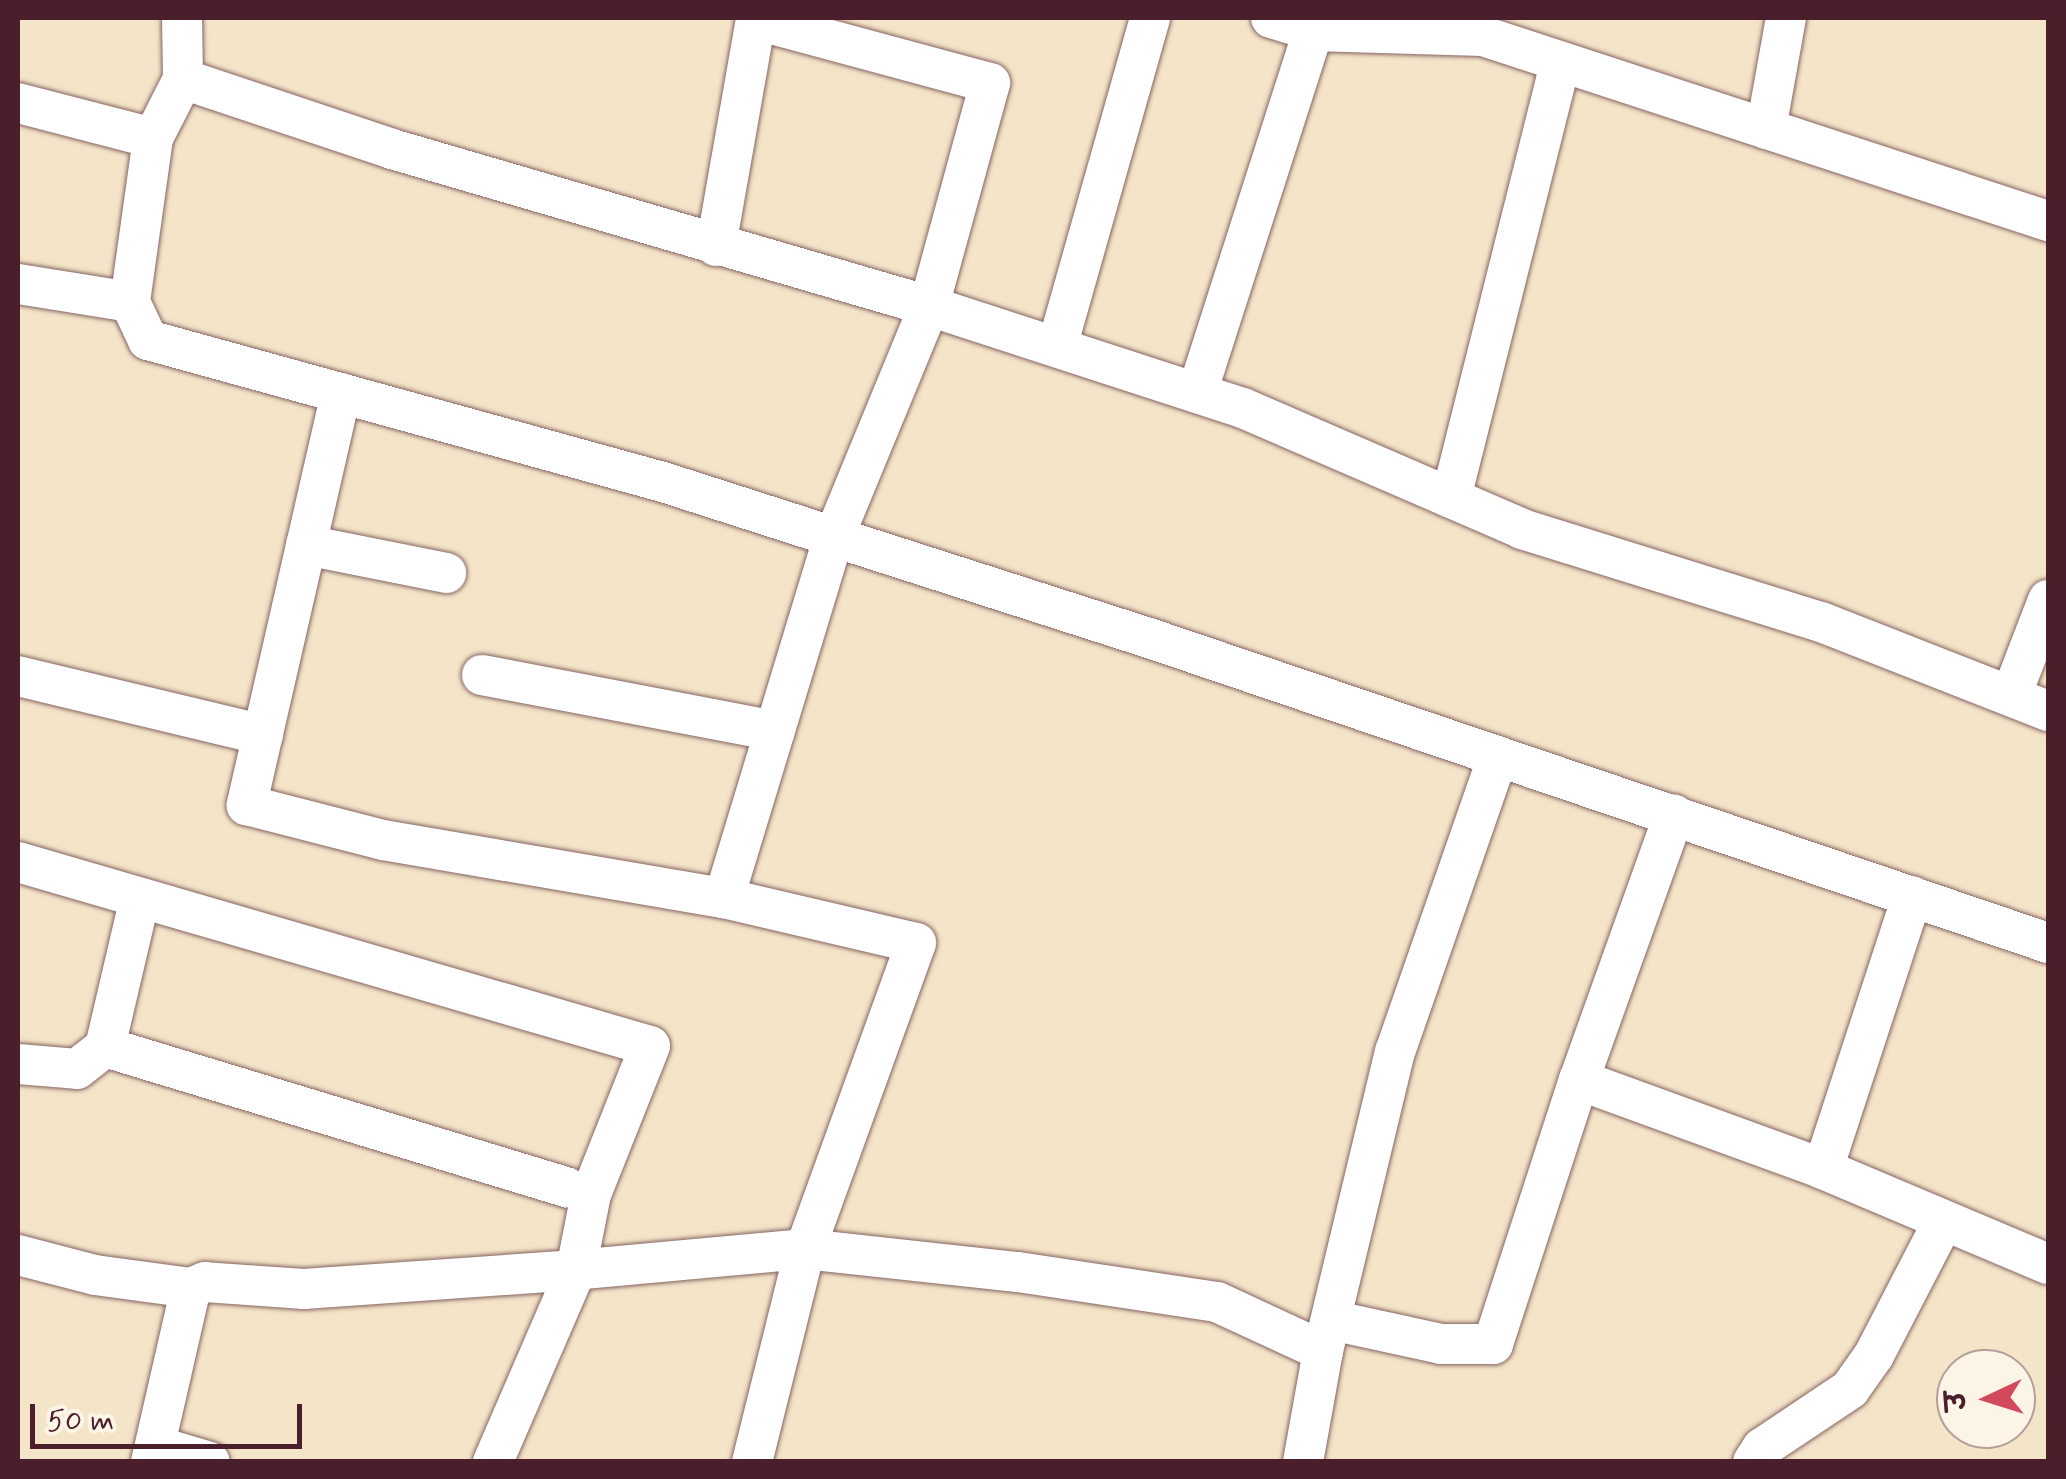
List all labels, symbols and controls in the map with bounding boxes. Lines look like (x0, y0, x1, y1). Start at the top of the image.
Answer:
north arrow (1936, 1349, 2036, 1449)
scale bar (35, 1384, 308, 1446)
text: उ (1938, 1390, 1977, 1412)
text: 50 m (47, 1402, 114, 1441)

